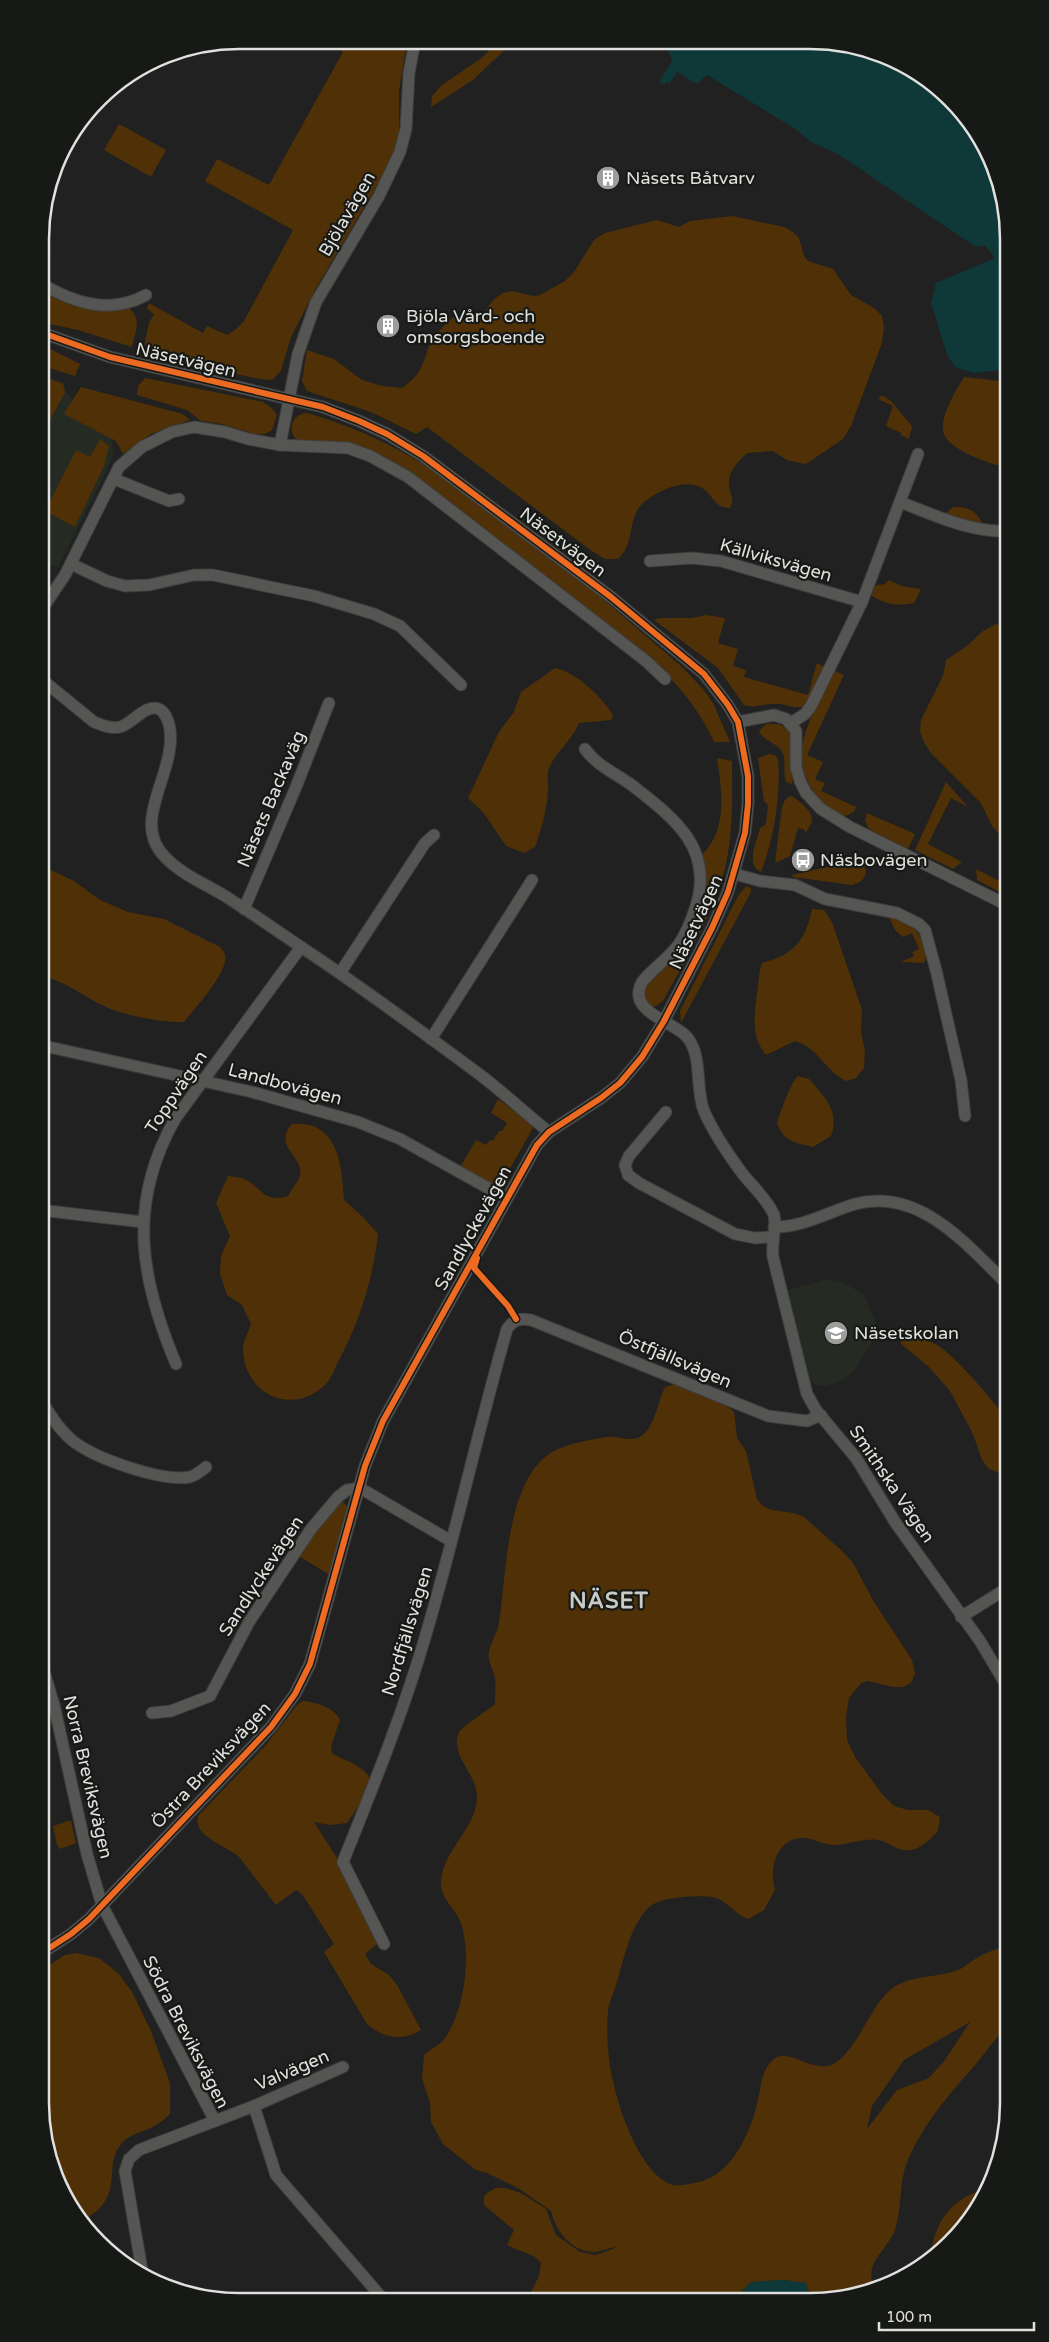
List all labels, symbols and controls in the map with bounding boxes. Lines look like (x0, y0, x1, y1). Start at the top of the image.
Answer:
building icon: Näsets Båtvarv (595, 165, 621, 191)
place label: Näsets Båtvarv (626, 167, 755, 189)
street label: Bjölavägen (314, 168, 380, 260)
place label: Bjöla Vård- och omsorgsboende (406, 305, 545, 348)
building icon: Bjöla Vård- och omsorgsboende (375, 313, 401, 339)
street label: Näsetvägen (134, 338, 238, 382)
street label: Näsetvägen (516, 502, 610, 582)
street label: Källviksvägen (717, 534, 835, 586)
street label: Näsets Backaväg (232, 727, 310, 871)
bus stop icon: Näsbovägen (790, 847, 816, 873)
place label: Näsbovägen (820, 849, 927, 871)
street label: Näsetvägen (664, 871, 728, 973)
street label: Toppvägen (140, 1046, 212, 1138)
street label: Landbovägen (226, 1058, 344, 1110)
street label: Sandlyckevägen (430, 1162, 516, 1294)
school or university icon: Näsetskolan (823, 1320, 849, 1346)
place label: Näsetskolan (854, 1322, 959, 1344)
street label: Östfjällsvägen (615, 1325, 735, 1393)
street label: Smithska Vägen (845, 1421, 939, 1547)
street label: Sandlyckevägen (214, 1512, 308, 1640)
street label: Nordfjällsvägen (377, 1564, 437, 1698)
district label: NÄSET (569, 1587, 649, 1614)
street label: Norra Breviksvägen (58, 1693, 118, 1861)
street label: Östra Breviksvägen (147, 1697, 275, 1833)
street label: Södra Breviksvägen (138, 1952, 234, 2112)
street label: Valvägen (252, 2045, 332, 2095)
scale bar (879, 2300, 1034, 2332)
text: 100 m (886, 2308, 932, 2326)

